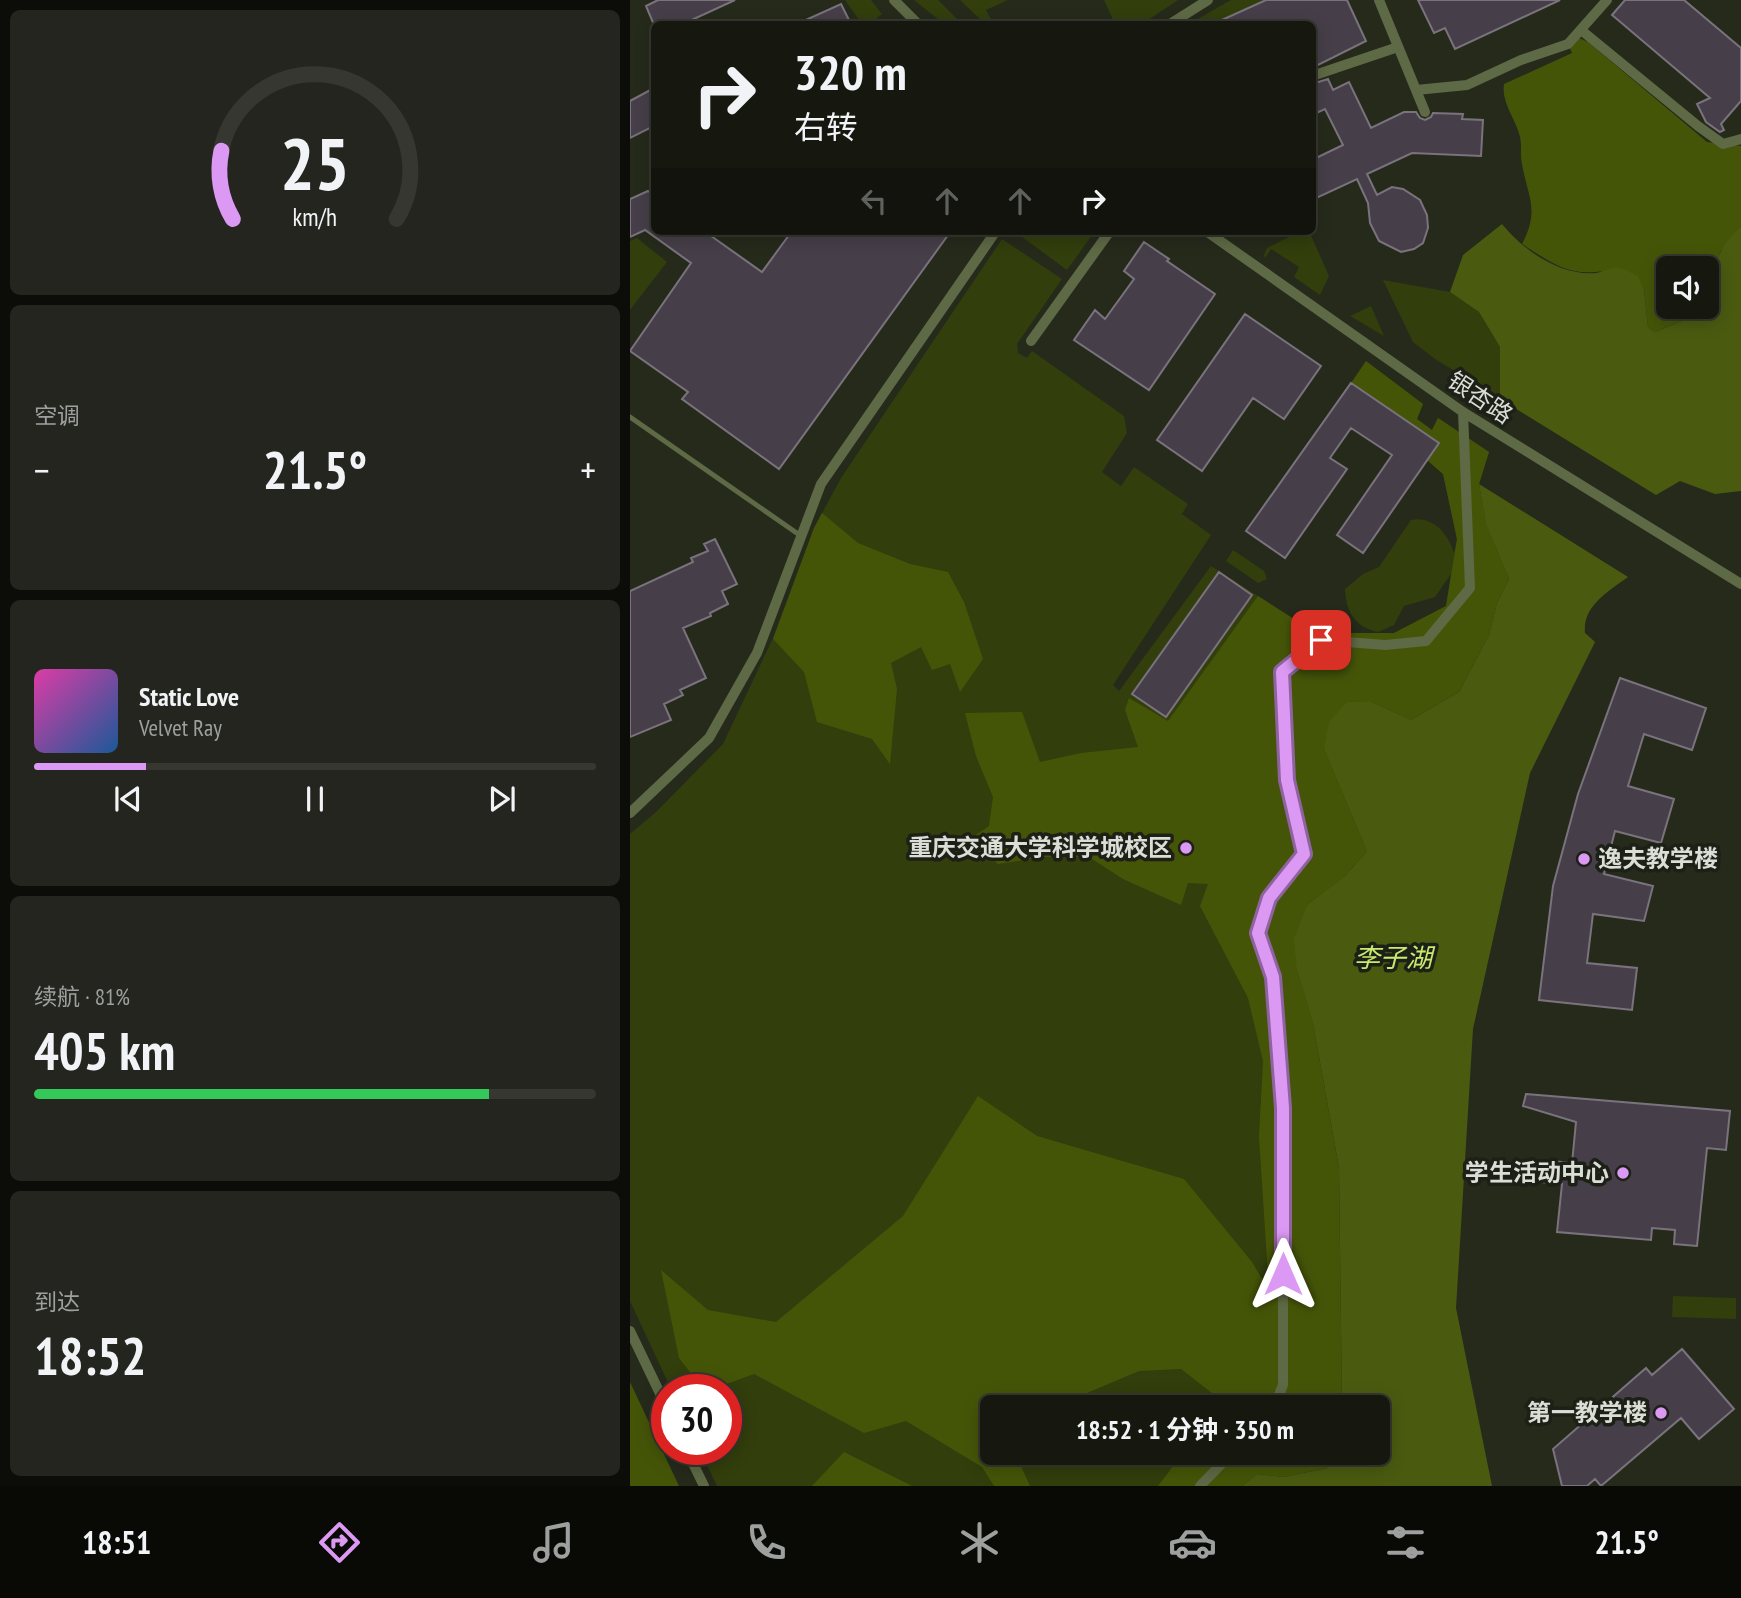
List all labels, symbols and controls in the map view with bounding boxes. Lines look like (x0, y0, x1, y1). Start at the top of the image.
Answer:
text: 320 m (794, 40, 907, 104)
icon: right (679, 49, 770, 140)
text: 右转 (794, 106, 858, 148)
text: 25 (280, 115, 350, 209)
icon: left (855, 182, 893, 220)
icon: ahead (928, 182, 966, 220)
icon: ahead (1001, 182, 1039, 220)
icon: right (1074, 182, 1112, 220)
text: km/h (293, 200, 337, 232)
map controls (1656, 256, 1719, 319)
button: sound (1656, 256, 1719, 319)
street label: 银杏路 (1442, 365, 1519, 431)
text: 空调 (34, 401, 80, 430)
text: 21.5° (263, 436, 367, 503)
text: − (34, 445, 50, 494)
text: + (580, 445, 596, 494)
pin (1291, 610, 1351, 670)
icon: arrive (1302, 621, 1340, 659)
text: Static Love (139, 680, 239, 713)
text: Velvet Ray (139, 713, 222, 742)
icon: previous (109, 780, 147, 818)
icon: pause (296, 780, 334, 818)
icon: next (483, 780, 521, 818)
place label: 重庆交通大学科学城校区 (908, 832, 1172, 863)
marker: 重庆交通大学科学城校区 (1178, 840, 1194, 856)
place label: 逸夫教学楼 (1598, 843, 1718, 874)
marker: 逸夫教学楼 (1576, 851, 1592, 867)
water label: 李子湖 (1354, 941, 1436, 974)
text: 续航 · 81% (34, 982, 130, 1011)
text: 405 km (34, 1017, 175, 1084)
place label: 学生活动中心 (1465, 1157, 1609, 1188)
marker: 学生活动中心 (1615, 1165, 1631, 1181)
position arrow (1246, 1237, 1320, 1311)
text: 到达 (34, 1287, 80, 1316)
text: 18:52 (34, 1322, 146, 1389)
speed limit sign: 30 (651, 1374, 742, 1465)
place label: 第一教学楼 (1527, 1397, 1647, 1428)
marker: 第一教学楼 (1653, 1405, 1669, 1421)
text: 18:52 · 1 分钟 · 350 m (1076, 1413, 1294, 1446)
icon: directions (315, 1518, 364, 1567)
icon: music (529, 1518, 578, 1567)
icon: phone (742, 1518, 791, 1567)
icon: climate (955, 1518, 1004, 1567)
icon: car (1168, 1518, 1217, 1567)
icon: filters (1381, 1518, 1430, 1567)
text: 18:51 (82, 1521, 151, 1563)
text: 21.5° (1595, 1521, 1659, 1563)

